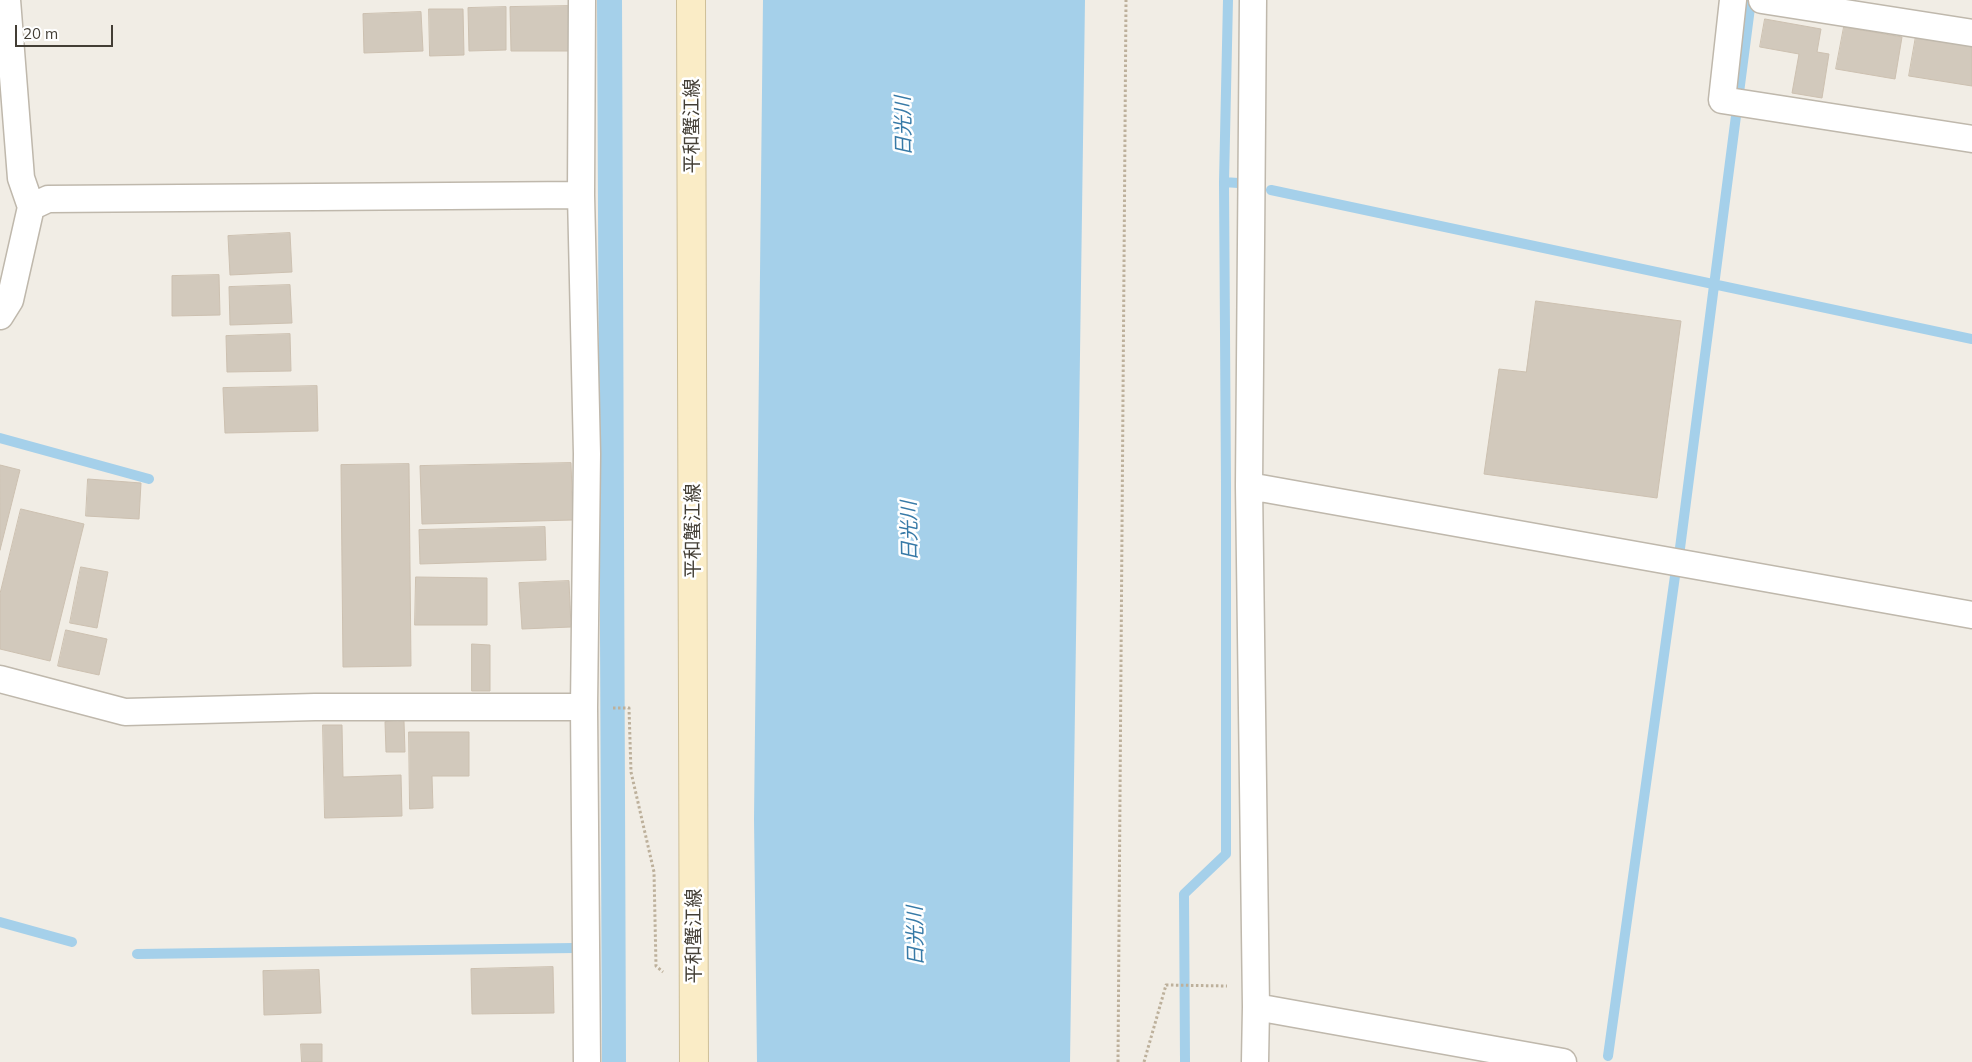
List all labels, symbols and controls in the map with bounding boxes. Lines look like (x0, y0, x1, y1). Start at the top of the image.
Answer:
scale bar (18, 15, 115, 47)
text: 20 m (23, 24, 58, 43)
street label: 平和蟹江線 (681, 79, 703, 173)
water label: 日光川 (891, 96, 917, 156)
street label: 平和蟹江線 (682, 484, 704, 578)
water label: 日光川 (897, 501, 923, 561)
street label: 平和蟹江線 (683, 889, 705, 983)
water label: 日光川 (903, 906, 929, 966)

